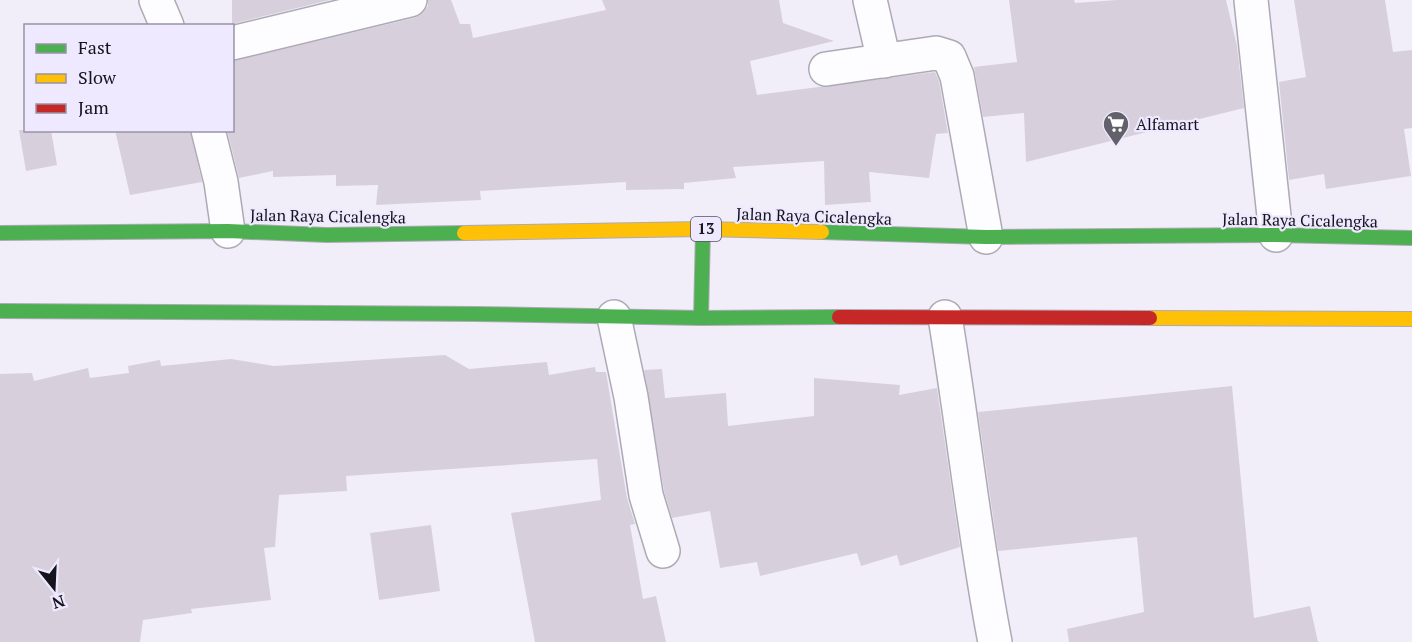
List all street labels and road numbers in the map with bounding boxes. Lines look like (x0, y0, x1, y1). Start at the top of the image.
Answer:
street label: Jalan Raya Cicalengka (736, 202, 892, 230)
street label: Jalan Raya Cicalengka (250, 204, 406, 228)
street label: Jalan Raya Cicalengka (1222, 208, 1378, 232)
road number: 13 (691, 217, 721, 241)

